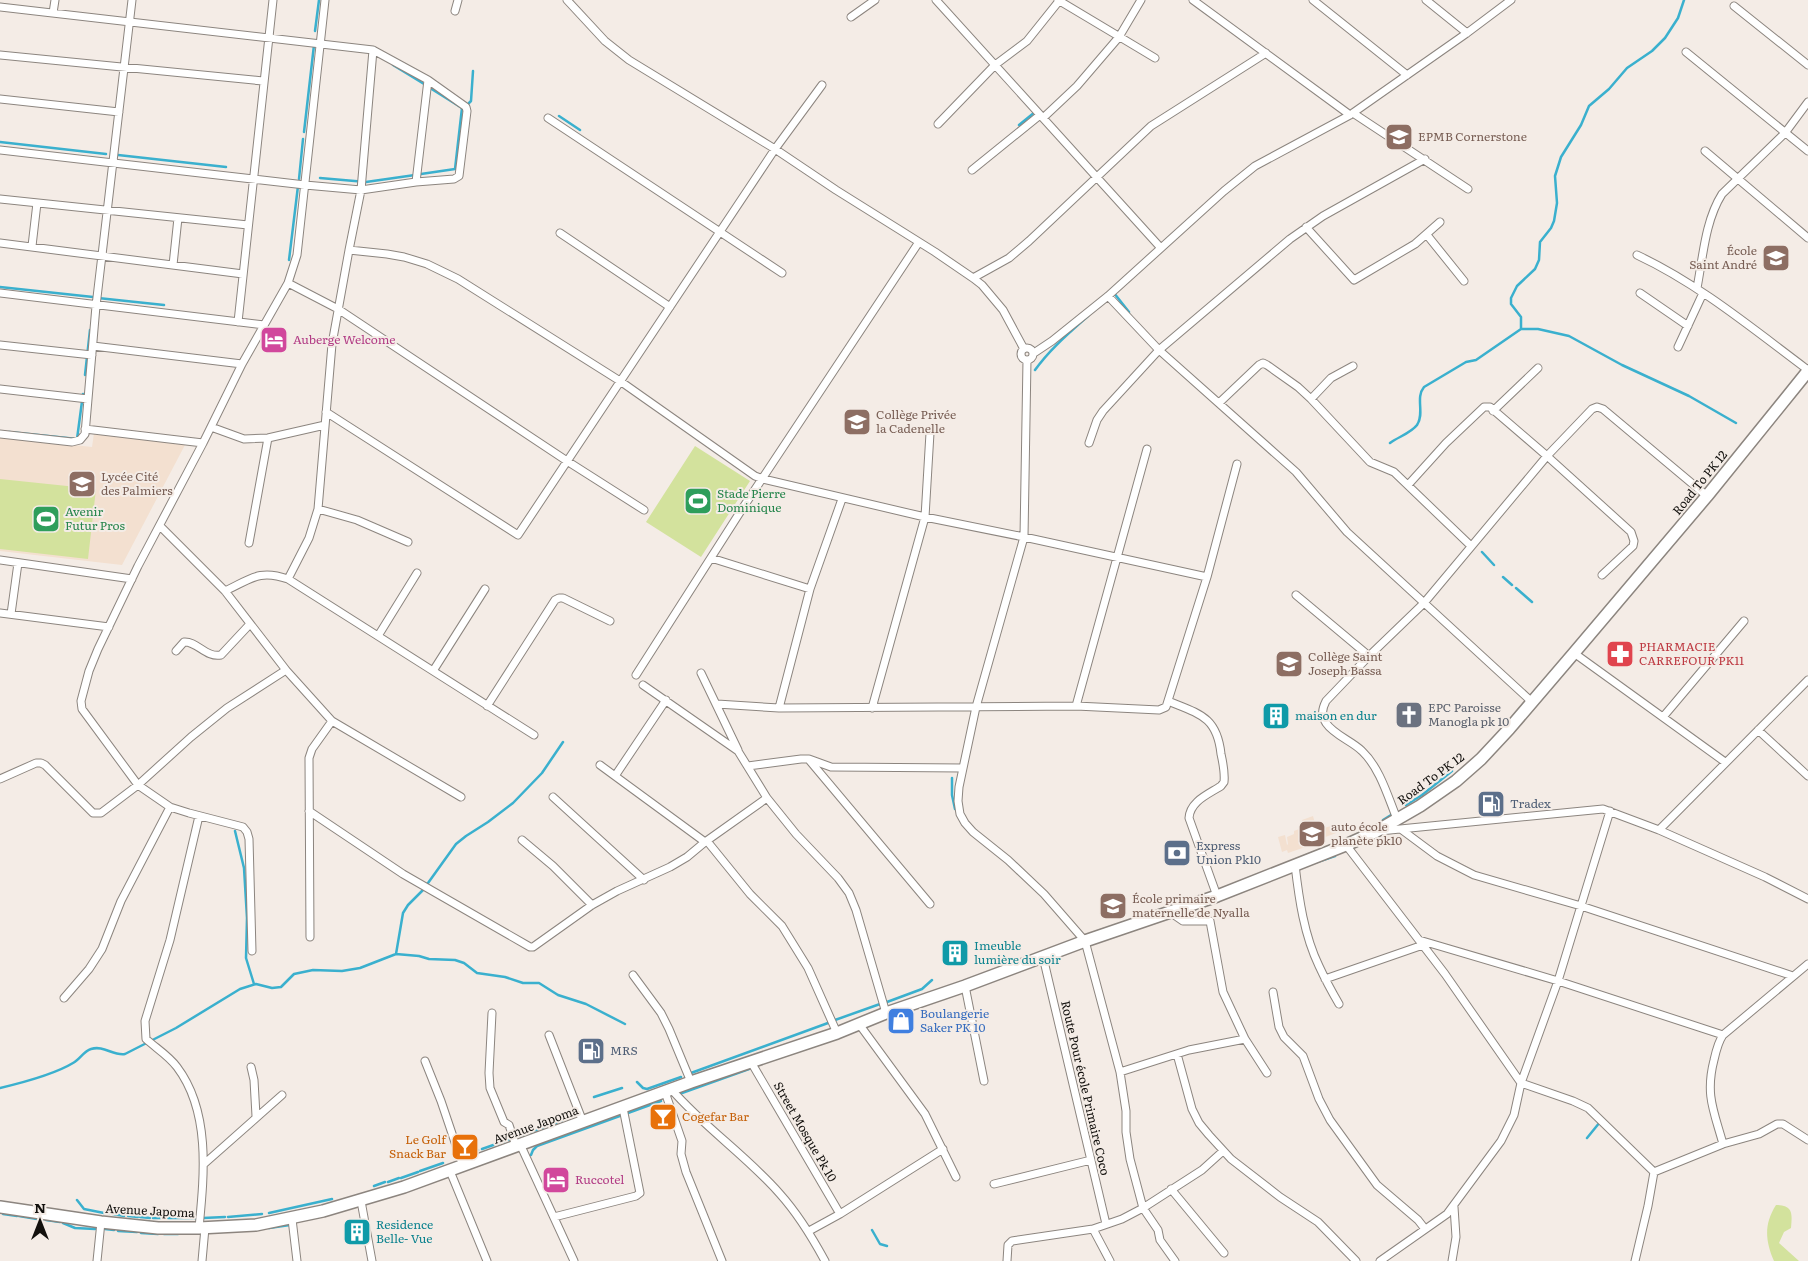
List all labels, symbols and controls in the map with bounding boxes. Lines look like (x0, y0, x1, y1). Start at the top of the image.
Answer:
school or university icon: EPMB Cornerstone (1384, 122, 1414, 152)
place label: EPMB Cornerstone (1418, 127, 1527, 145)
place label: École Saint André (1689, 241, 1757, 273)
school or university icon: École Saint André (1761, 243, 1791, 273)
hotel icon: Auberge Welcome (259, 325, 289, 355)
place label: Auberge Welcome (293, 330, 395, 348)
place label: Collège Privée la Cadenelle (876, 405, 956, 437)
school or university icon: Collège Privée la Cadenelle (842, 407, 872, 437)
street label: Road To PK 12 (1667, 446, 1731, 519)
place label: Lycée Cité des Palmiers (101, 467, 173, 499)
school or university icon: Lycée Cité des Palmiers (67, 469, 97, 499)
place label: Stade Pierre Dominique (717, 484, 786, 516)
sports icon: Stade Pierre Dominique (683, 486, 713, 516)
place label: Avenir Futur Pros (65, 502, 125, 534)
sports icon: Avenir Futur Pros (31, 504, 61, 534)
place label: PHARMACIE CARREFOUR PK11 (1639, 637, 1744, 669)
pharmacy icon: PHARMACIE CARREFOUR PK11 (1605, 639, 1635, 669)
place label: Collège Saint Joseph Bassa (1308, 647, 1383, 679)
school or university icon: Collège Saint Joseph Bassa (1274, 649, 1304, 679)
place label: EPC Paroisse Manogla pk 10 (1428, 698, 1509, 730)
church icon: EPC Paroisse Manogla pk 10 (1394, 700, 1424, 730)
building icon: maison en dur (1261, 701, 1291, 731)
place label: maison en dur (1295, 706, 1377, 724)
street label: Road To PK 12 (1393, 748, 1468, 809)
fuel station icon: Tradex (1476, 789, 1506, 819)
place label: Tradex (1510, 794, 1551, 812)
place label: auto école planète pk10 (1331, 817, 1402, 849)
school or university icon: auto école planète pk10 (1297, 819, 1327, 849)
place label: Express Union Pk10 (1196, 836, 1261, 868)
bank icon: Express Union Pk10 (1162, 838, 1192, 868)
place label: École primaire maternelle de Nyalla (1132, 889, 1250, 921)
school or university icon: École primaire maternelle de Nyalla (1098, 891, 1128, 921)
place label: Imeuble lumière du soir (974, 936, 1061, 968)
building icon: Imeuble lumière du soir (940, 938, 970, 968)
street label: Route Pour école Primaire Coco (1057, 999, 1115, 1177)
place label: Boulangerie Saker PK 10 (920, 1004, 989, 1036)
shop icon: Boulangerie Saker PK 10 (886, 1006, 916, 1036)
fuel station icon: MRS (576, 1036, 606, 1066)
place label: MRS (610, 1041, 638, 1059)
street label: Street Mosque Pk 10 (770, 1078, 842, 1185)
street label: Avenue Japoma (491, 1100, 581, 1148)
bar icon: Cogefar Bar (648, 1102, 678, 1132)
place label: Cogefar Bar (682, 1107, 749, 1125)
place label: Le Golf Snack Bar (389, 1130, 447, 1162)
bar icon: Le Golf Snack Bar (450, 1132, 480, 1162)
hotel icon: Ruccotel (541, 1165, 571, 1195)
place label: Ruccotel (575, 1170, 624, 1188)
north arrow (15, 1196, 65, 1246)
text: N (34, 1197, 46, 1217)
street label: Avenue Japoma (105, 1199, 196, 1221)
place label: Residence Belle- Vue (376, 1215, 433, 1247)
building icon: Residence Belle- Vue (342, 1217, 372, 1247)

